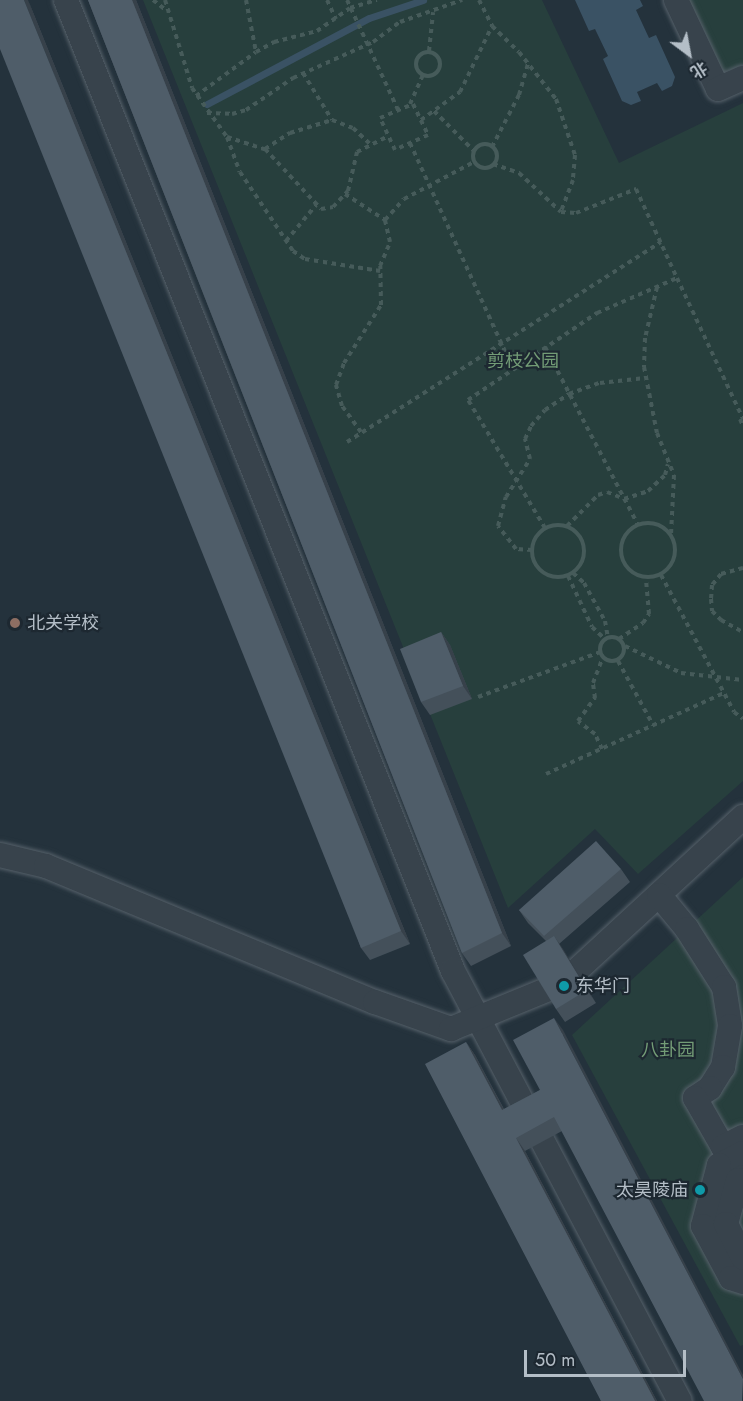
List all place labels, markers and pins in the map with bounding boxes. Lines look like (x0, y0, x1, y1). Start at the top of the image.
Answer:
place label: 北关学校 (27, 612, 99, 634)
marker: 北关学校 (8, 616, 22, 630)
place label: 东华门 (576, 975, 630, 997)
marker: 东华门 (557, 979, 571, 993)
place label: 太昊陵庙 (616, 1179, 688, 1201)
marker: 太昊陵庙 (693, 1183, 707, 1197)

